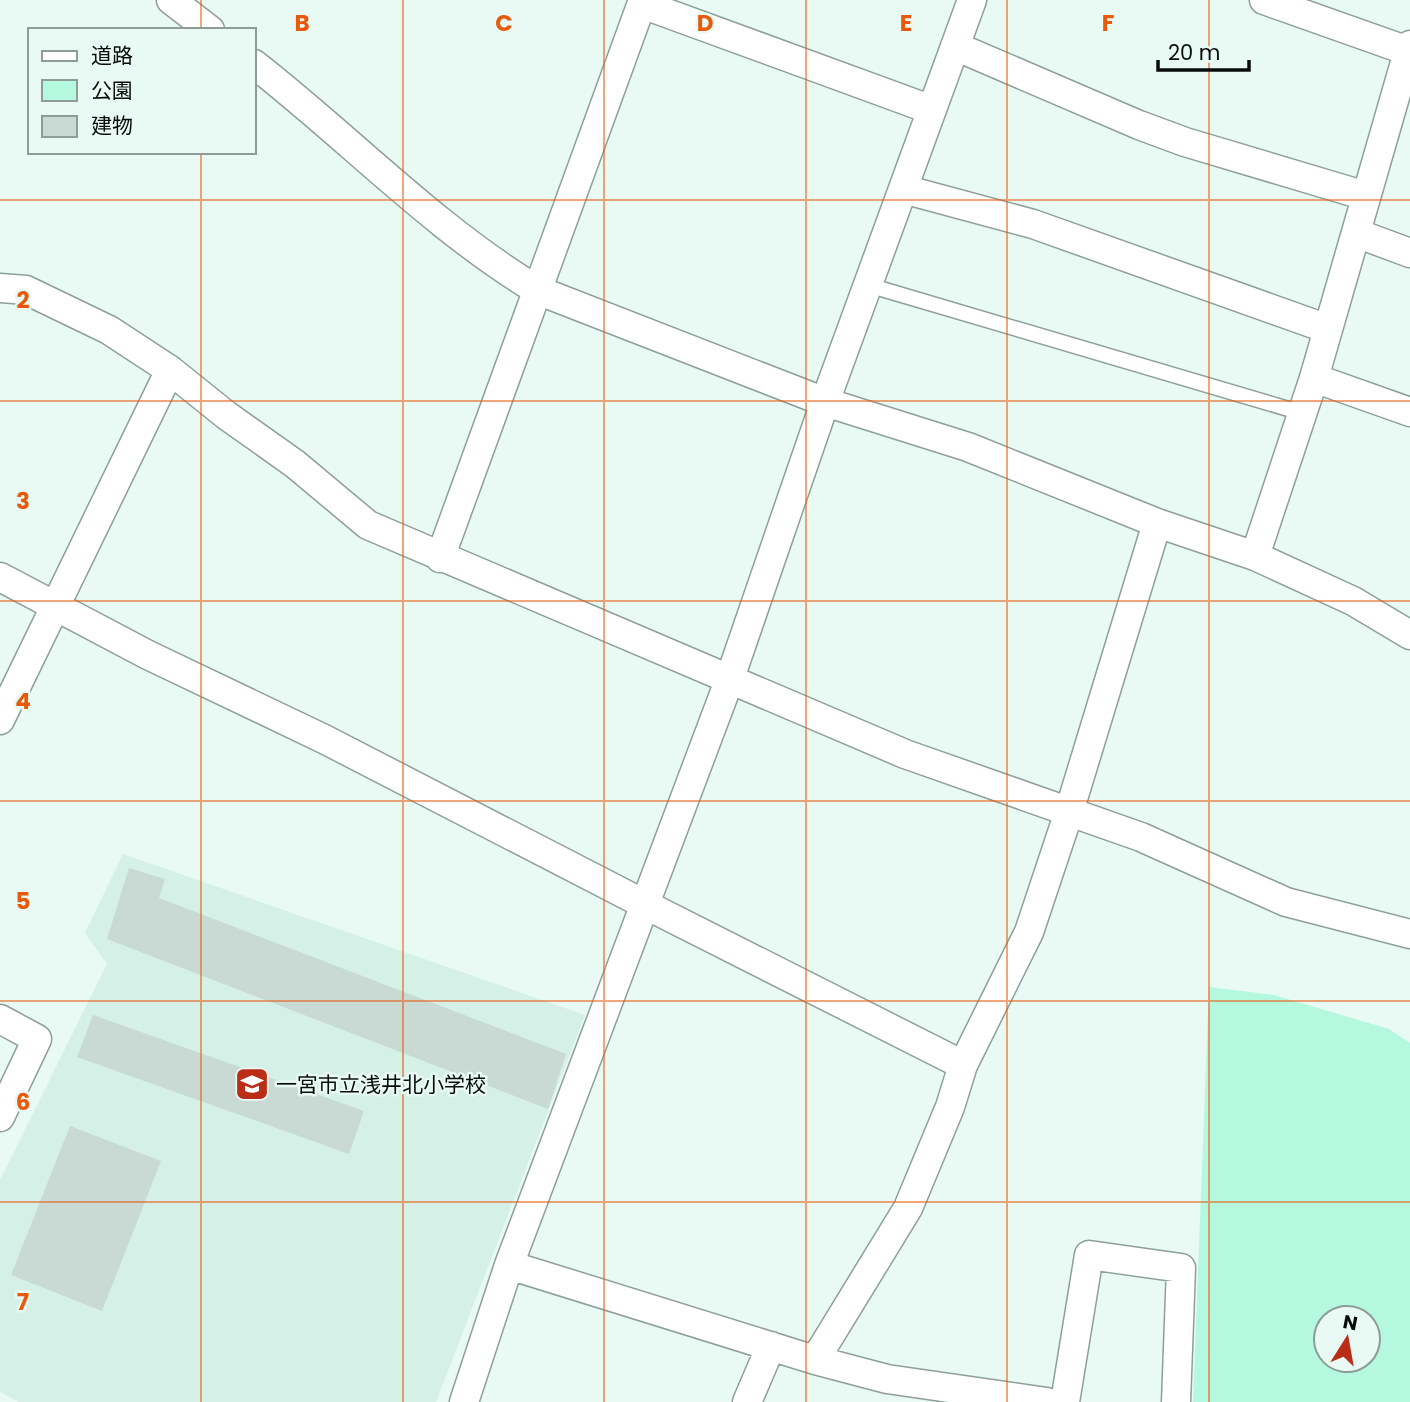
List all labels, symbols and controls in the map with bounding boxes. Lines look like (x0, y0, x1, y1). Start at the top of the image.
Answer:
text: B (294, 7, 310, 39)
text: C (495, 7, 513, 39)
text: D (697, 7, 713, 39)
text: E (900, 7, 912, 39)
text: F (1102, 7, 1114, 39)
legend (28, 28, 256, 154)
scale bar (1158, 28, 1249, 72)
text: 20 m (1168, 38, 1221, 67)
text: 道路 (91, 41, 133, 70)
text: 公園 (91, 76, 133, 105)
text: 建物 (91, 111, 133, 140)
text: 2 (16, 284, 30, 316)
text: 3 (16, 485, 30, 517)
text: 4 (15, 685, 31, 717)
text: 5 (16, 885, 30, 917)
school or university icon: 一宮市立浅井北小学校 (233, 1065, 271, 1103)
place label: 一宮市立浅井北小学校 (276, 1070, 486, 1099)
text: 6 (16, 1086, 30, 1118)
text: 7 (17, 1286, 29, 1318)
north arrow (1312, 1304, 1382, 1374)
text: N (1341, 1308, 1360, 1337)

